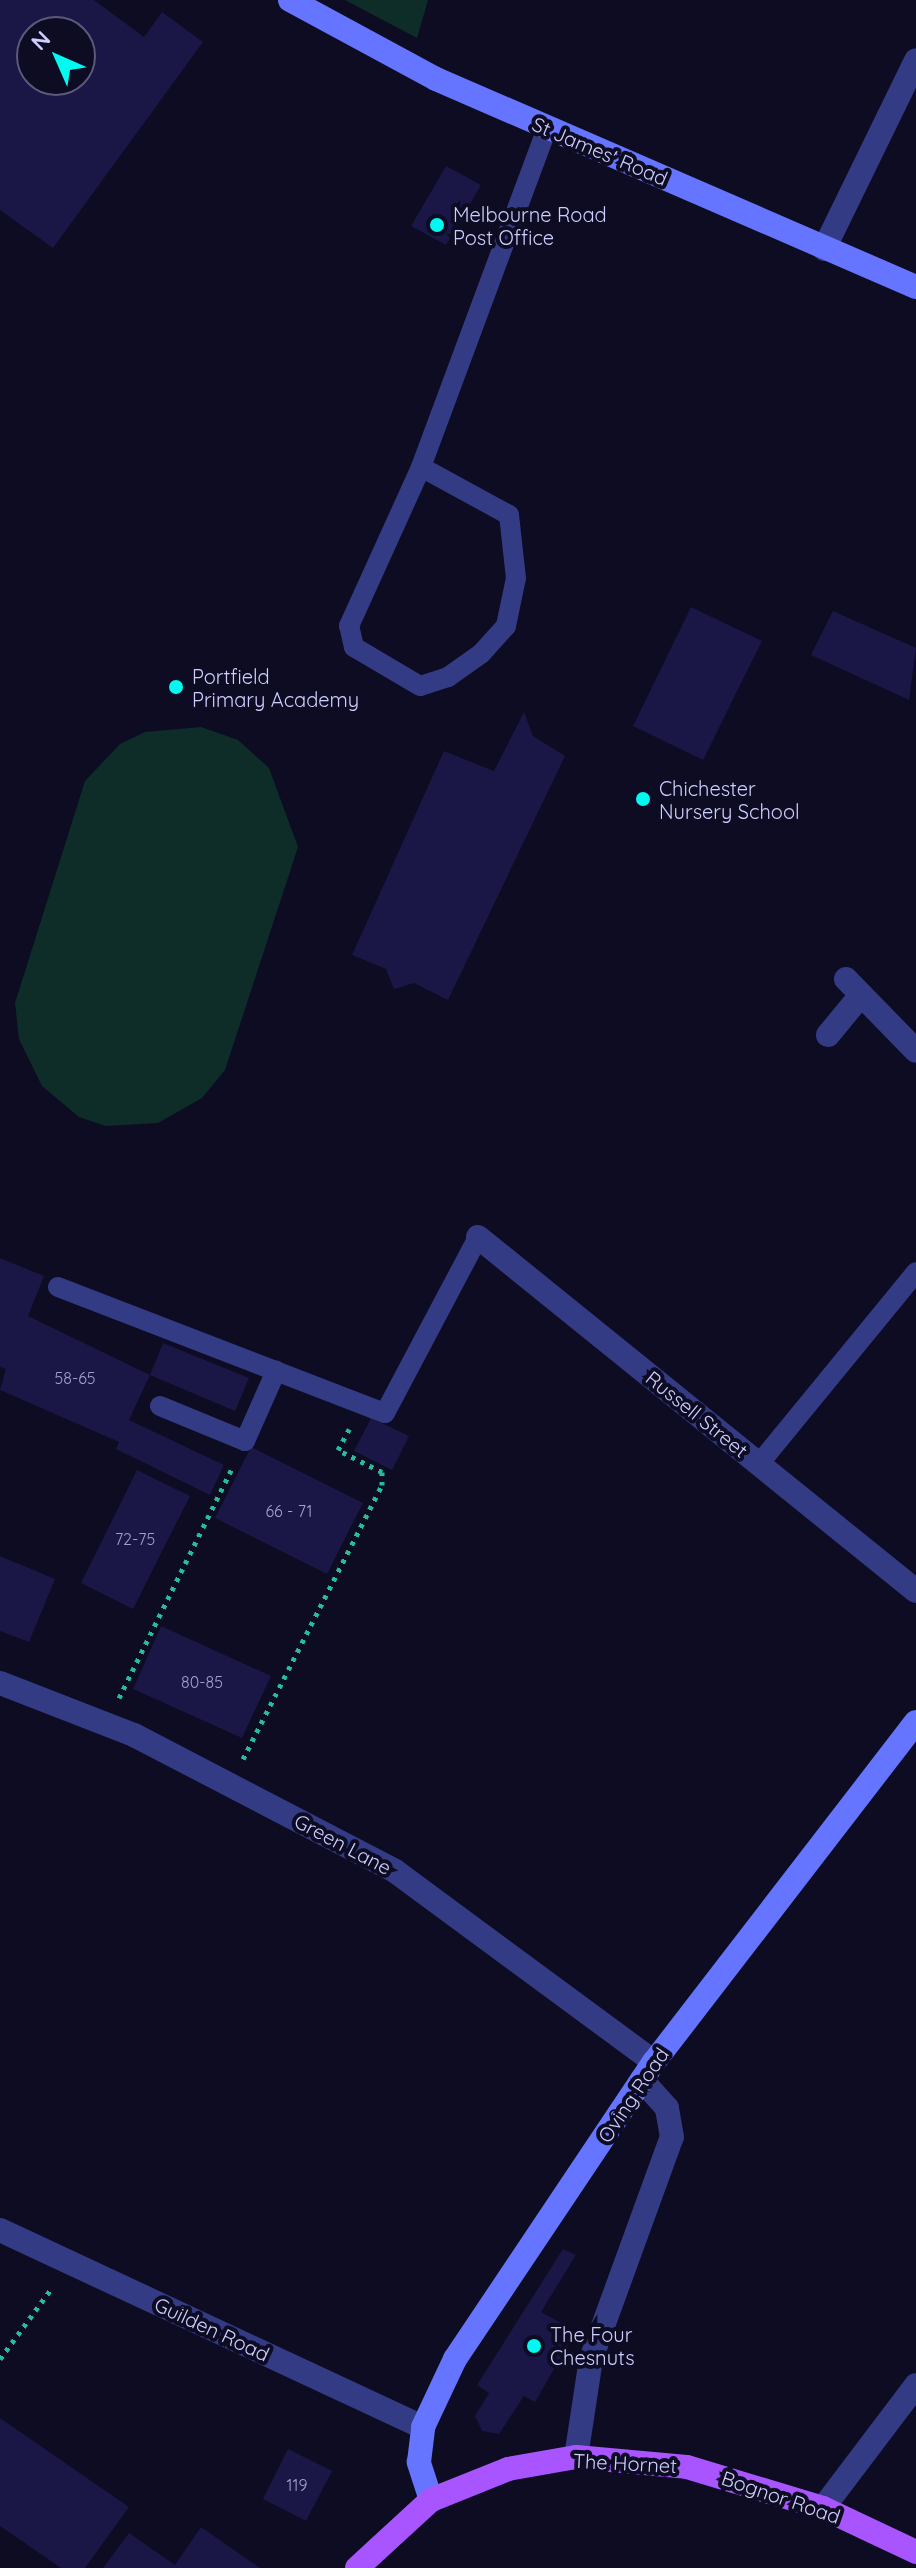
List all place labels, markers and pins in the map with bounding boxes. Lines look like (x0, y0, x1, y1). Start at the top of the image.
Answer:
place label: Melbourne Road Post Office (453, 202, 607, 249)
marker: Melbourne Road Post Office (428, 216, 446, 234)
place label: Portfield Primary Academy (192, 664, 359, 711)
marker: Portfield Primary Academy (167, 678, 185, 696)
place label: Chichester Nursery School (659, 776, 800, 823)
marker: Chichester Nursery School (634, 790, 652, 808)
place label: The Four Chesnuts (550, 2322, 635, 2369)
marker: The Four Chesnuts (525, 2337, 543, 2355)

